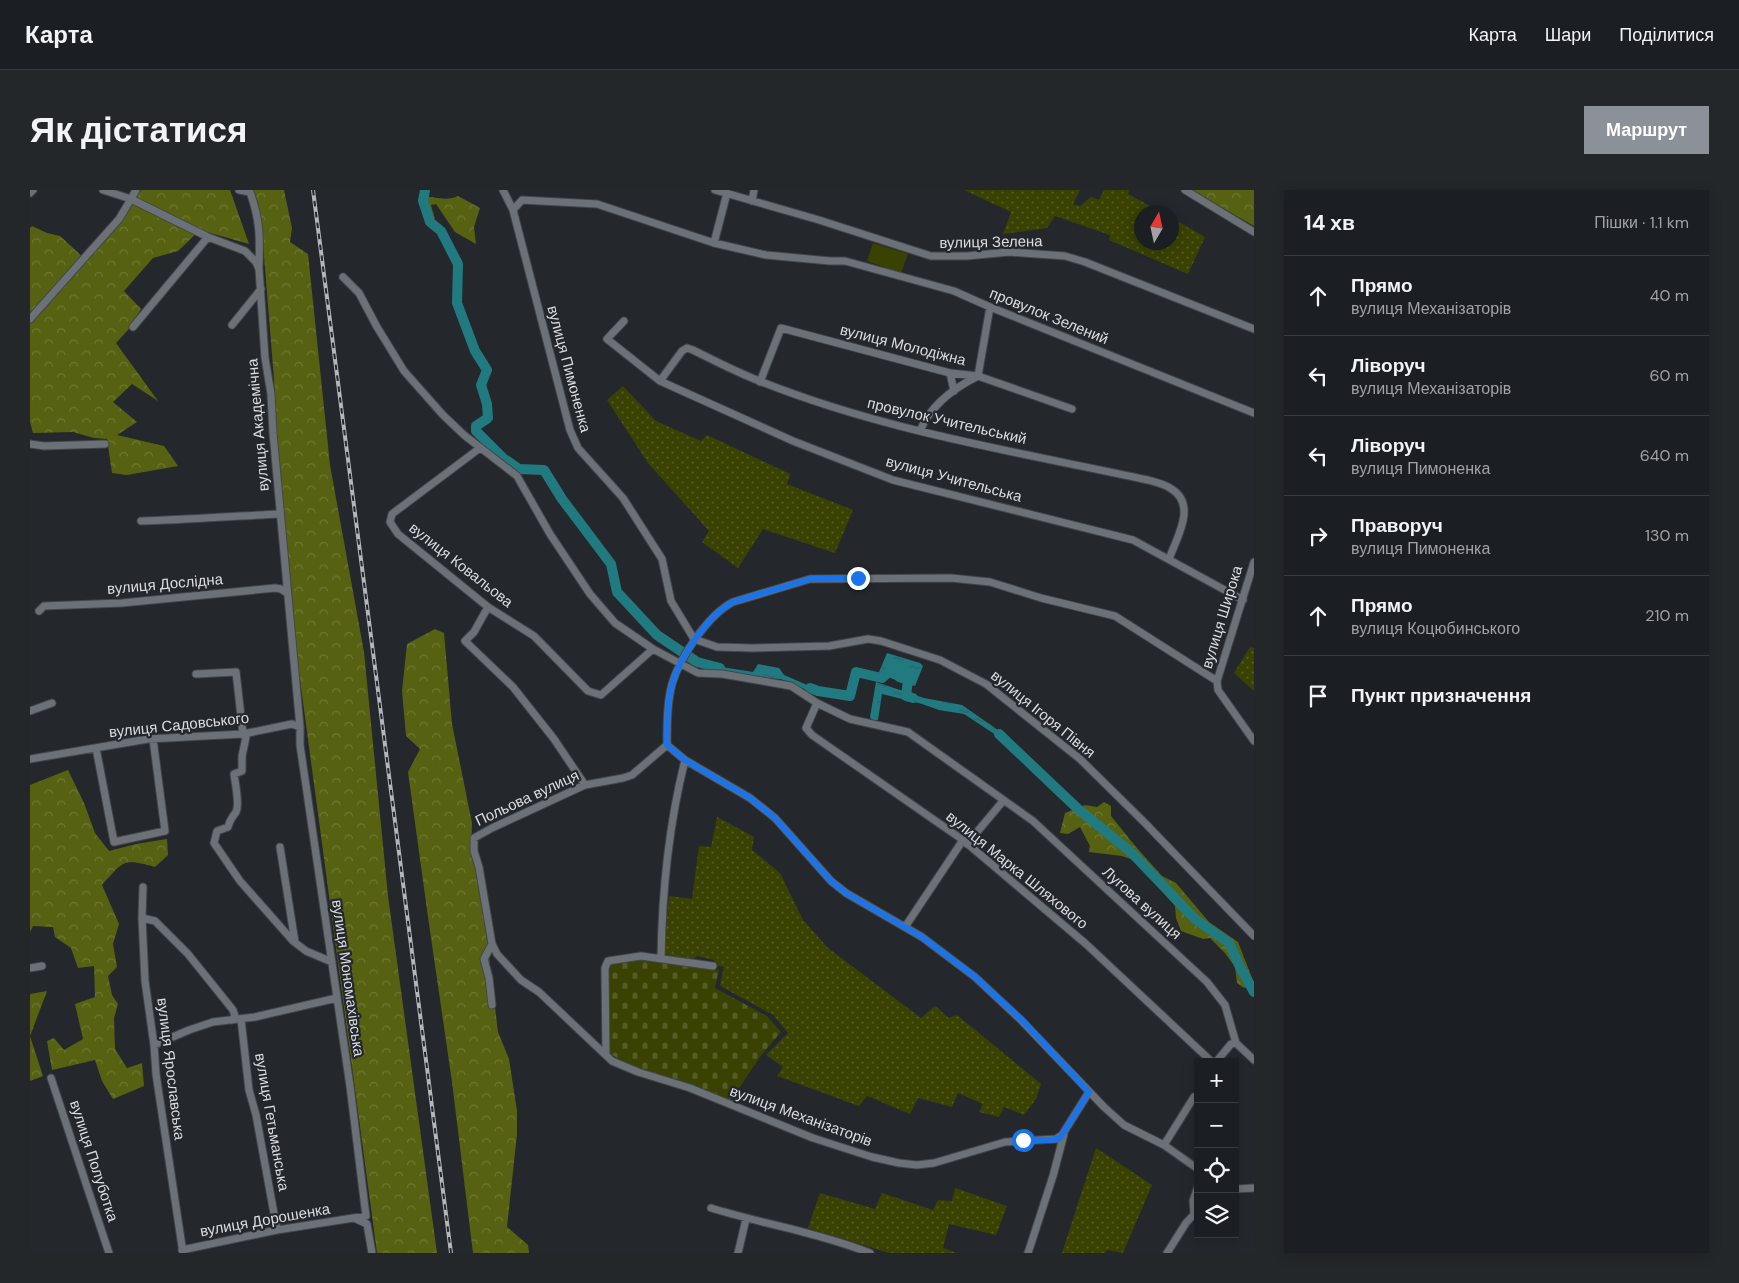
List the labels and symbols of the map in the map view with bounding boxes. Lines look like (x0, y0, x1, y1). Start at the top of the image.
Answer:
north arrow (1134, 205, 1179, 250)
street label: вулиця Зелена (939, 231, 1043, 253)
street label: провулок Зелений (987, 283, 1111, 349)
street label: вулиця Пимоненка (542, 303, 596, 435)
street label: вулиця Молодіжна (838, 320, 969, 370)
street label: вулиця Академічна (242, 357, 274, 492)
street label: провулок Учительський (865, 393, 1029, 449)
street label: вулиця Учительська (884, 451, 1025, 507)
street label: вулиця Ковальова (405, 518, 518, 612)
street label: вулиця Широка (1197, 562, 1247, 671)
route end (847, 567, 870, 590)
street label: вулиця Дослідна (106, 569, 224, 599)
street label: вулиця Ігоря Півня (987, 666, 1099, 762)
street label: вулиця Садовського (108, 708, 250, 742)
street label: Польова вулиця (472, 765, 582, 831)
street label: вулиця Марка Шляхового (942, 806, 1092, 934)
street label: Лугова вулиця (1098, 862, 1186, 944)
street label: вулиця Мономахівська (327, 898, 369, 1058)
street label: вулиця Ярославська (152, 997, 190, 1142)
street label: вулиця Гетьманська (250, 1051, 294, 1193)
street label: вулиця Механізаторів (727, 1081, 875, 1151)
street label: вулиця Полуботка (65, 1098, 123, 1225)
route start (1012, 1129, 1035, 1152)
street label: вулиця Дорошенка (198, 1199, 332, 1241)

